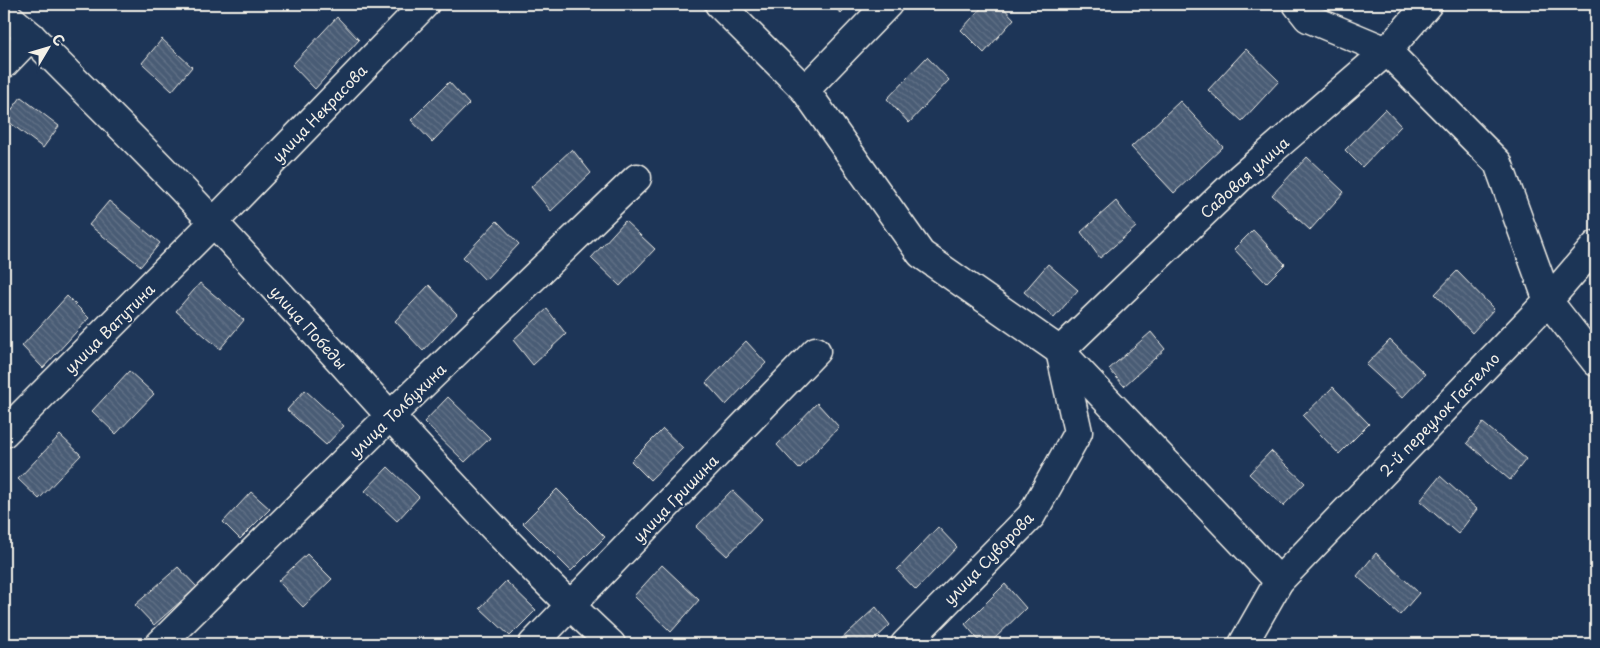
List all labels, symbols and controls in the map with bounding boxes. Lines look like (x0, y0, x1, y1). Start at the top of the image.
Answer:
north arrow (22, 22, 72, 72)
text: С (47, 29, 70, 50)
street label: улица Некрасова (266, 58, 372, 167)
street label: Садовая улица (1194, 130, 1294, 223)
street label: улица Ватутина (59, 277, 160, 378)
street label: улица Победы (265, 280, 353, 374)
street label: 2-й переулок Гастелло (1374, 347, 1504, 481)
street label: улица Толбухина (343, 357, 451, 462)
street label: улица Гришина (627, 448, 723, 547)
street label: улица Суворова (938, 506, 1039, 610)

